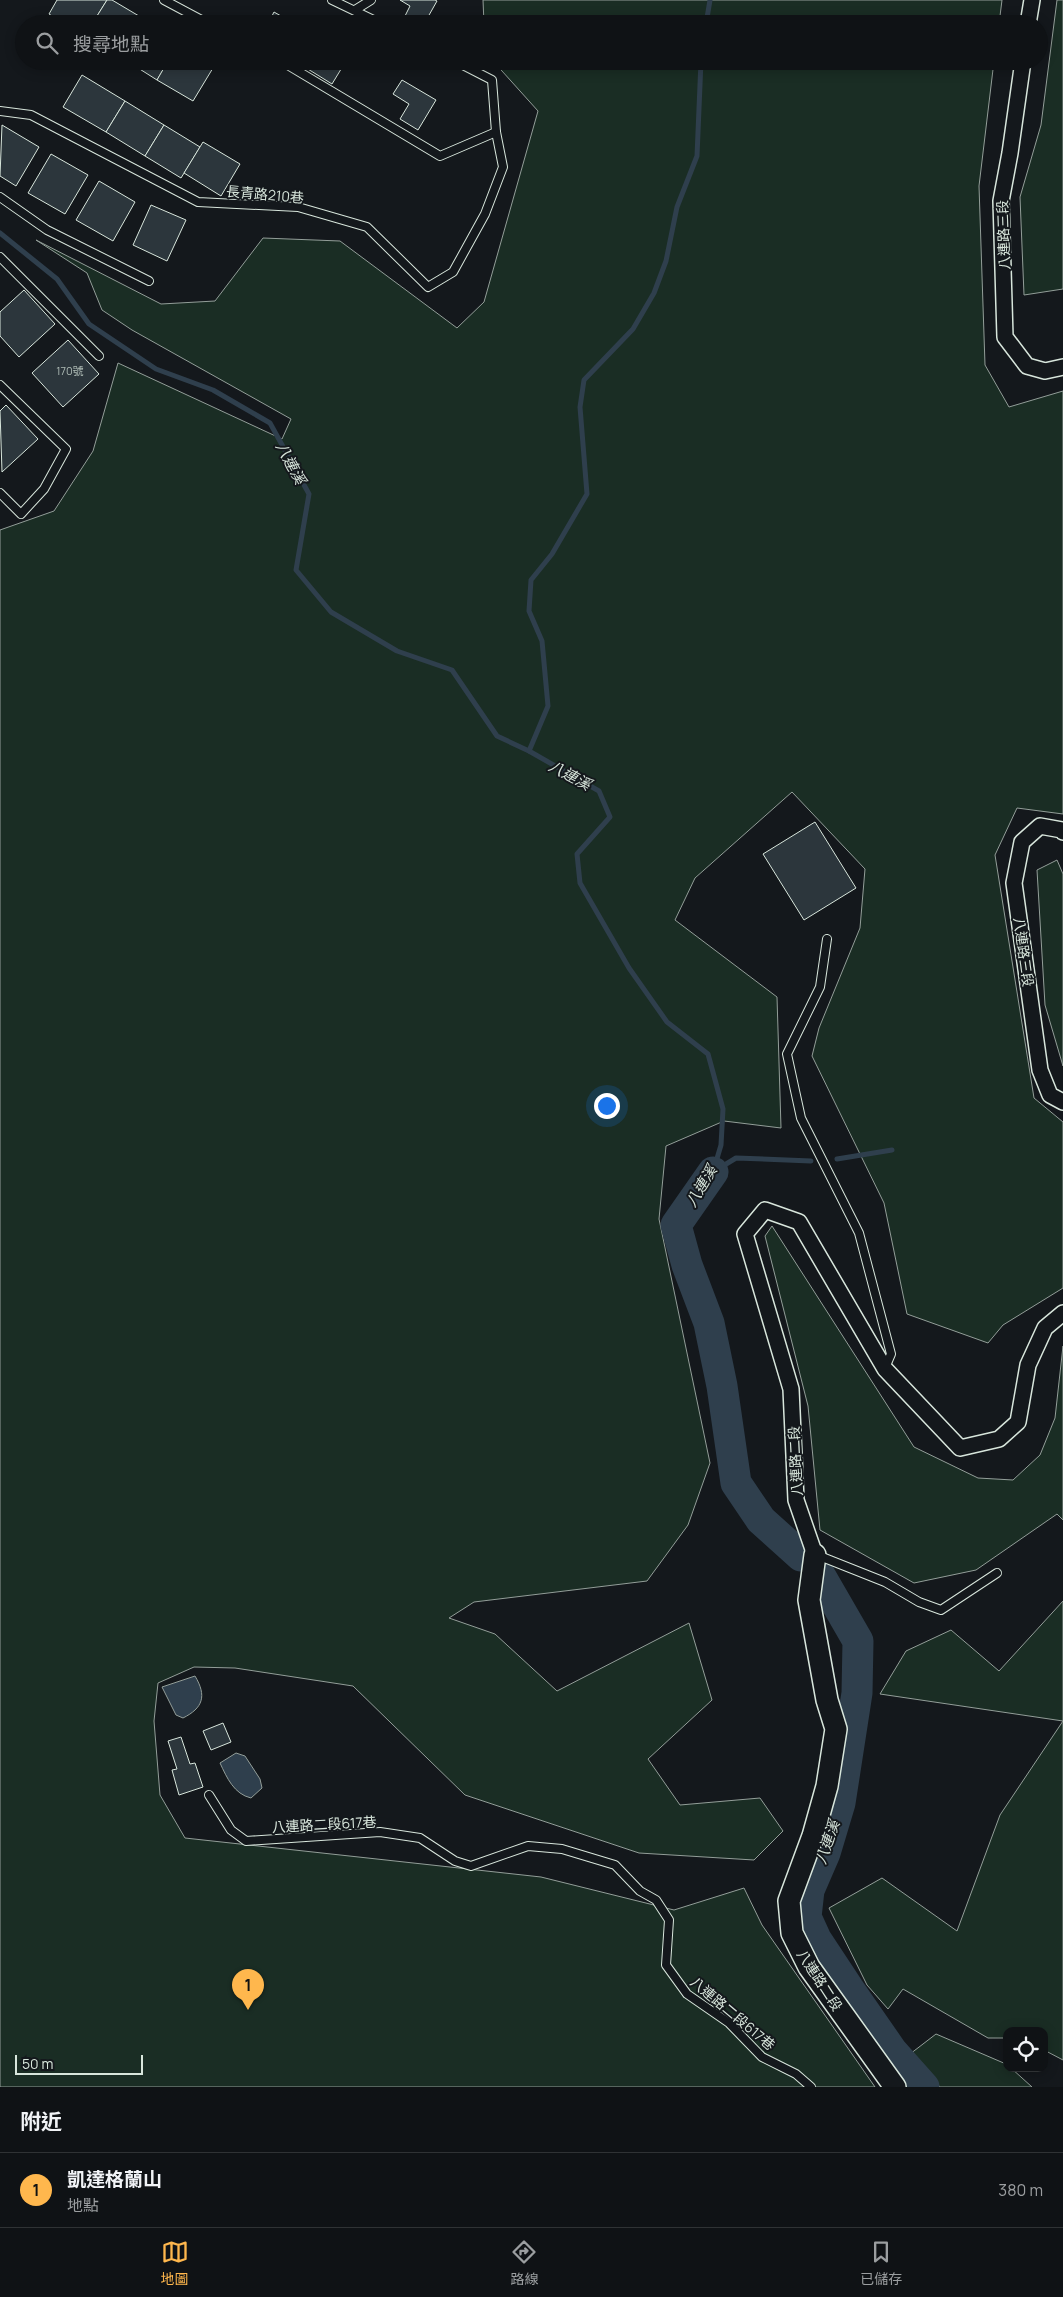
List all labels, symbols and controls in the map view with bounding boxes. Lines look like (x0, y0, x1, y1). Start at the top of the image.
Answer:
search box (15, 15, 1048, 70)
icon: search (33, 29, 61, 57)
text: 搜尋地點 (73, 31, 149, 57)
street label: 長青路210巷 (225, 181, 305, 207)
street label: 八連路三段 (992, 200, 1014, 270)
house number: 170號 (56, 363, 84, 378)
water label: 八連溪 (271, 438, 312, 490)
water label: 八連溪 (545, 755, 597, 796)
street label: 八連路三段 (1010, 916, 1038, 988)
your location (594, 1093, 620, 1119)
water label: 八連溪 (680, 1160, 723, 1211)
street label: 八連路二段 (784, 1426, 806, 1496)
street label: 八連路二段617巷 (271, 1812, 377, 1836)
water label: 八連溪 (810, 1815, 845, 1867)
street label: 八連路二段 (793, 1945, 847, 2015)
pin: 1 (232, 1969, 264, 2010)
street label: 八連路二段617巷 (687, 1972, 779, 2054)
map controls (1003, 2027, 1048, 2072)
button: locate (1003, 2027, 1048, 2072)
scale bar (15, 2052, 142, 2075)
text: 50 m (22, 2054, 53, 2073)
text: 附近 (20, 2107, 62, 2135)
text: 凱達格蘭山 (67, 2166, 162, 2192)
text: 1 (32, 2179, 40, 2201)
text: 380 m (998, 2179, 1043, 2201)
text: 地點 (67, 2194, 99, 2216)
tab: 地圖 (161, 2238, 189, 2288)
tab: 路線 (510, 2238, 538, 2288)
tab: 已儲存 (860, 2238, 902, 2288)

